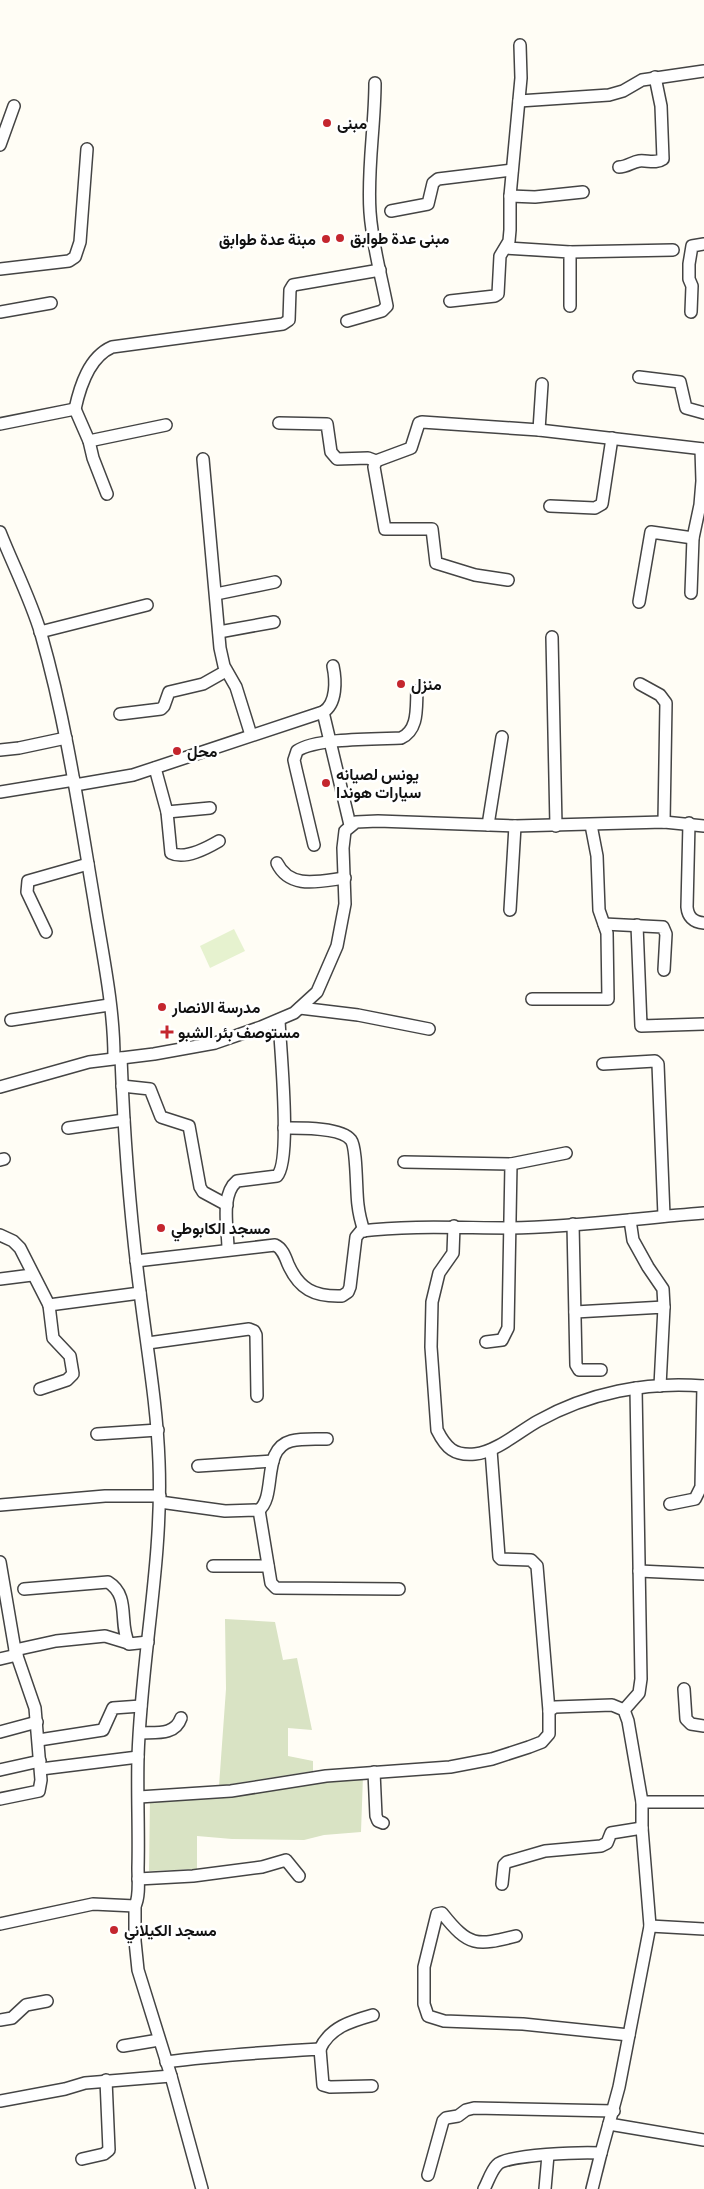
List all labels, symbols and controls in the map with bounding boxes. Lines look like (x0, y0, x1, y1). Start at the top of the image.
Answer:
place label: مبنى (337, 114, 367, 133)
marker: مبنى (321, 117, 333, 129)
place label: مبنى عدة طوابق (350, 229, 450, 249)
place label: مبنة عدة طوابق (219, 230, 316, 250)
marker: مبنى عدة طوابق (334, 232, 346, 244)
marker: مبنة عدة طوابق (320, 233, 332, 245)
place label: منزل (411, 675, 442, 695)
marker: منزل (395, 678, 407, 690)
place label: محل (187, 742, 218, 761)
marker: محل (171, 745, 183, 757)
place label: يونس لصيانه سيارات هوندا (336, 765, 421, 803)
marker: يونس لصيانه سيارات هوندا (320, 777, 332, 789)
place label: مدرسة الانصار (171, 998, 261, 1018)
marker: مدرسة الانصار (156, 1001, 168, 1013)
place label: مستوصف بئر الشبو (178, 1023, 300, 1043)
marker: مستوصف بئر الشبو (160, 1025, 174, 1039)
place label: مسجد الكابوطي (171, 1219, 271, 1242)
marker: مسجد الكابوطي (155, 1222, 167, 1234)
place label: مسجد الكيلاني (124, 1921, 217, 1944)
marker: مسجد الكيلاني (108, 1924, 120, 1936)

